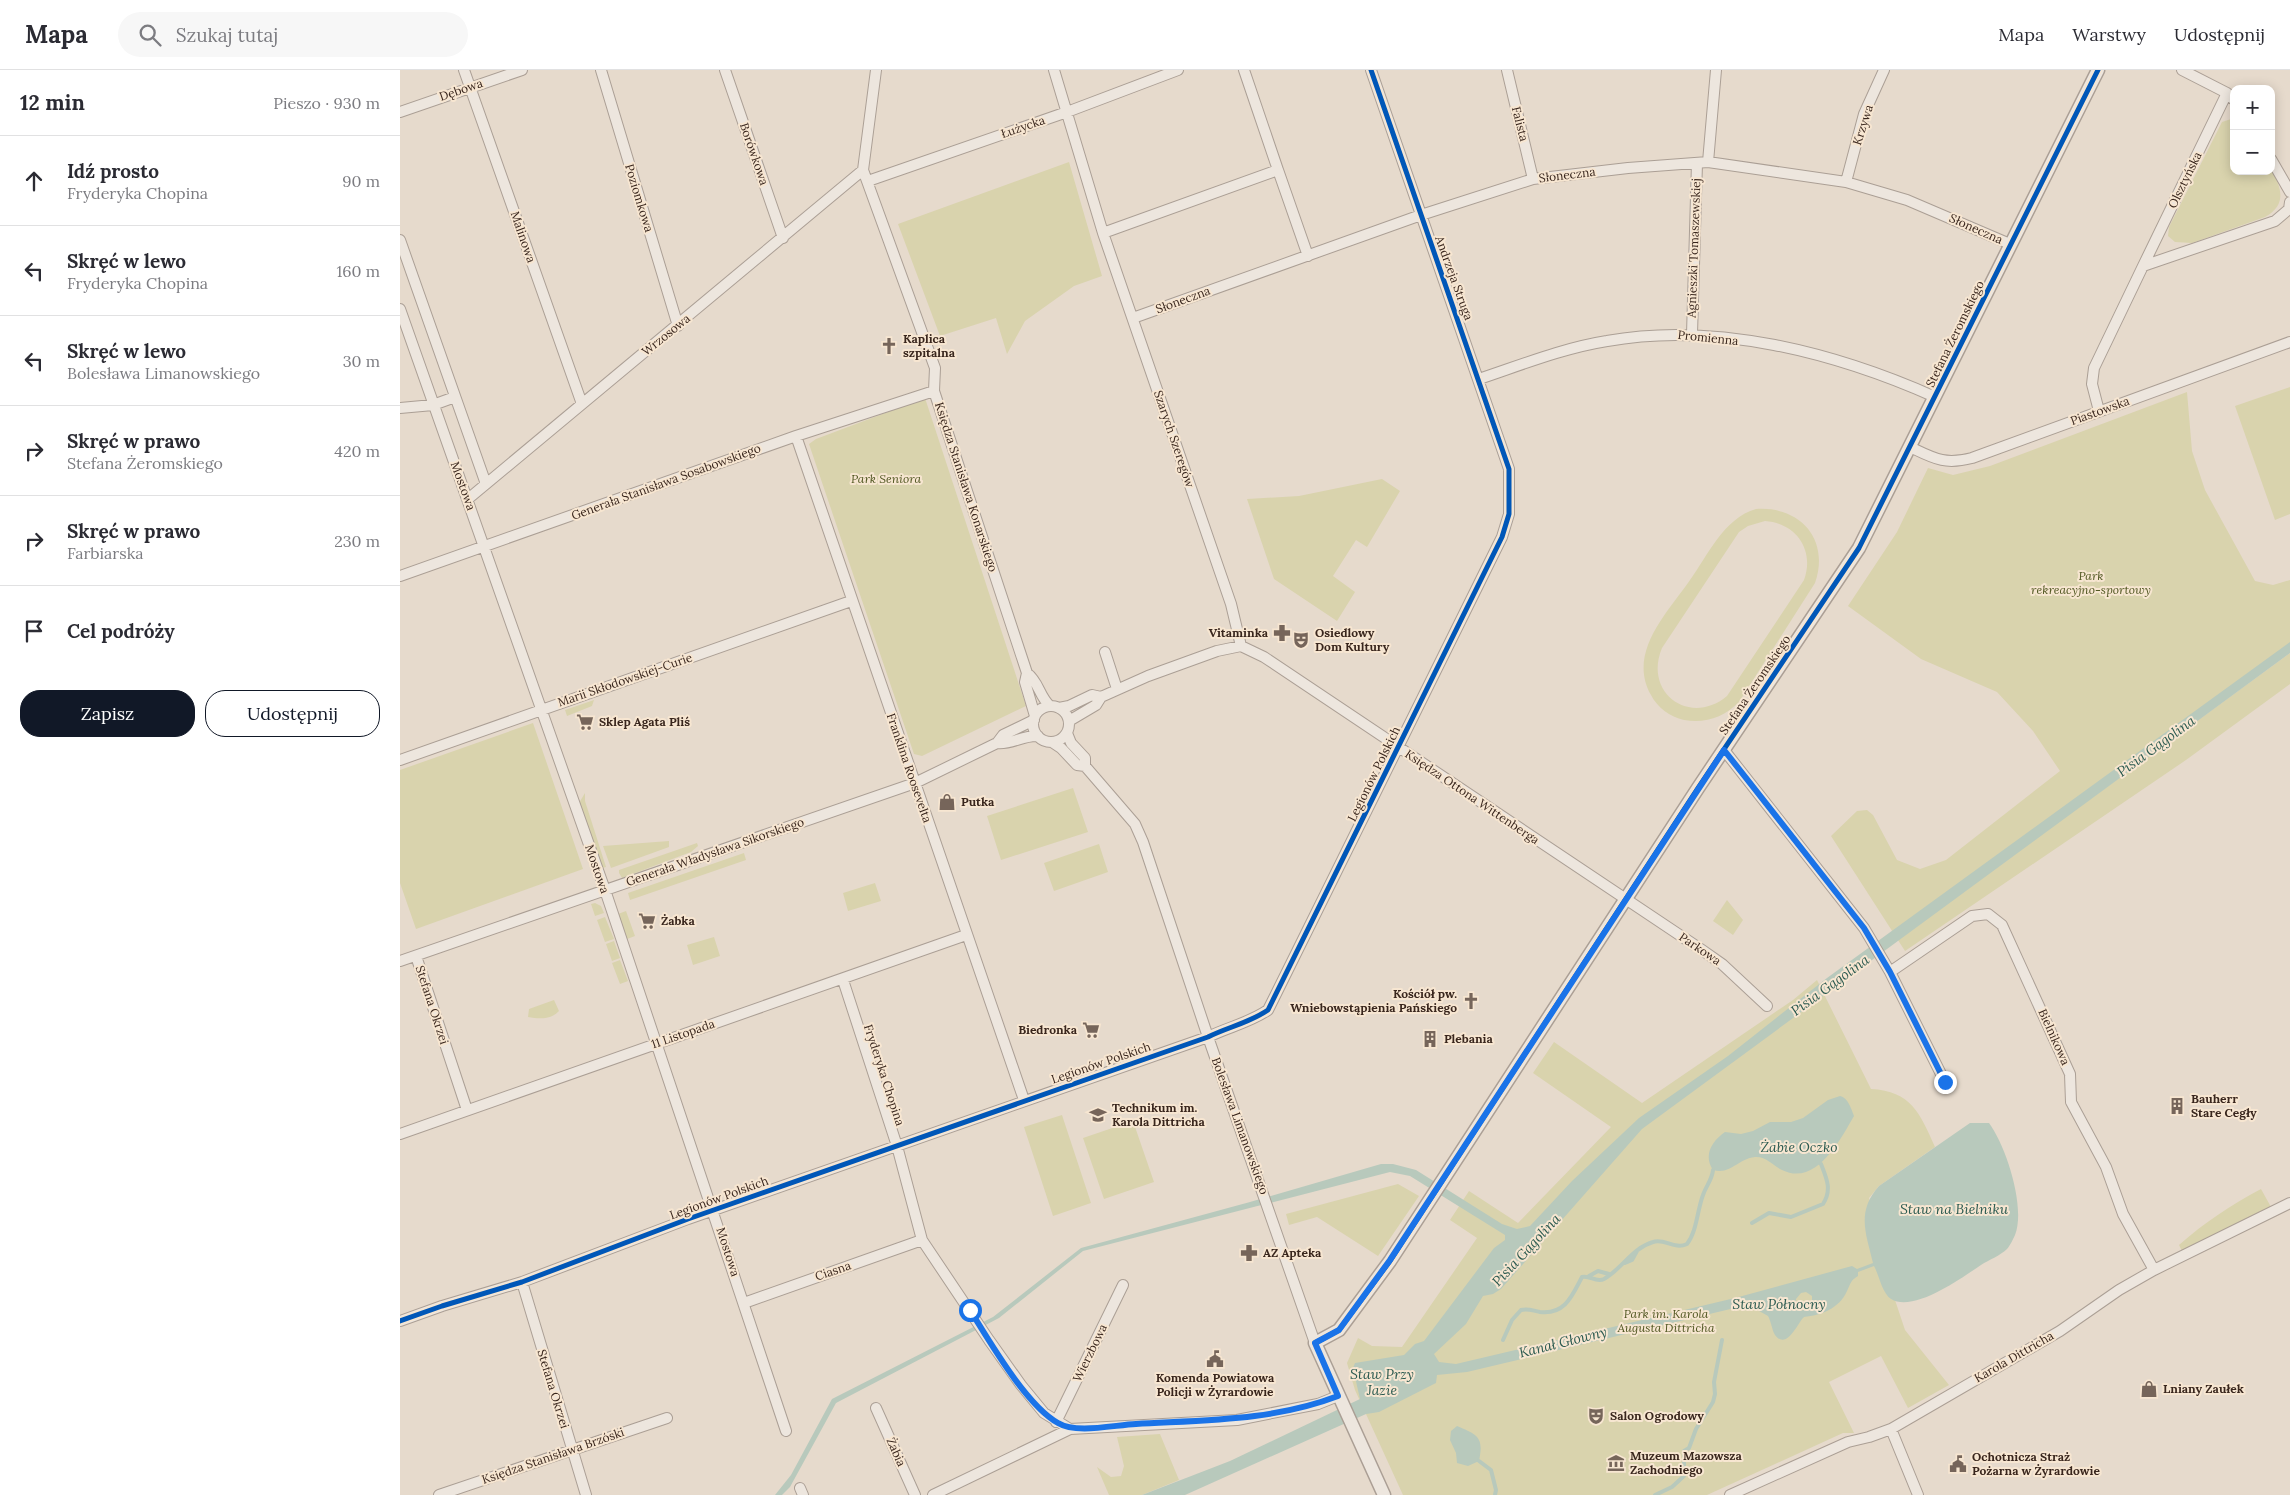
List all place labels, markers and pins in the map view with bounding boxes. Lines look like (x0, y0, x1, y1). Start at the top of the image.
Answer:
place label: Kaplica szpitalna (903, 331, 956, 360)
church icon: Kaplica szpitalna (879, 336, 899, 356)
pharmacy icon: Vitaminka (1272, 623, 1292, 643)
place label: Vitaminka (1209, 625, 1269, 640)
place label: Osiedlowy Dom Kultury (1315, 625, 1390, 654)
theatre icon: Osiedlowy Dom Kultury (1291, 630, 1311, 650)
supermarket icon: Sklep Agata Pliś (575, 712, 595, 732)
place label: Sklep Agata Pliś (599, 714, 690, 729)
shop icon: Putka (937, 792, 957, 812)
place label: Putka (961, 794, 995, 809)
supermarket icon: Żabka (637, 911, 657, 931)
place label: Żabka (661, 913, 695, 928)
place label: Kościół pw. Wniebowstąpienia Pańskiego (1290, 986, 1457, 1015)
church icon: Kościół pw. Wniebowstąpienia Pańskiego (1461, 991, 1481, 1011)
supermarket icon: Biedronka (1081, 1020, 1101, 1040)
place label: Biedronka (1018, 1022, 1078, 1037)
building icon: Plebania (1420, 1029, 1440, 1049)
place label: Plebania (1444, 1031, 1494, 1046)
place label: Bauherr Stare Cegły (2191, 1091, 2257, 1120)
building icon: Bauherr Stare Cegły (2167, 1096, 2187, 1116)
place label: Technikum im. Karola Dittricha (1112, 1100, 1206, 1129)
school or university icon: Technikum im. Karola Dittricha (1088, 1105, 1108, 1125)
pharmacy icon: AZ Apteka (1239, 1243, 1259, 1263)
place label: AZ Apteka (1263, 1245, 1322, 1260)
public building icon: Komenda Powiatowa Policji w Żyrardowie (1205, 1349, 1225, 1369)
place label: Komenda Powiatowa Policji w Żyrardowie (1156, 1370, 1275, 1399)
shop icon: Lniany Zaułek (2139, 1379, 2159, 1399)
place label: Lniany Zaułek (2163, 1381, 2244, 1396)
theatre icon: Salon Ogrodowy (1586, 1406, 1606, 1426)
place label: Salon Ogrodowy (1610, 1408, 1704, 1423)
place label: Muzeum Mazowsza Zachodniego (1630, 1448, 1742, 1477)
place label: Ochotnicza Straż Pożarna w Żyrardowie (1972, 1449, 2100, 1478)
museum icon: Muzeum Mazowsza Zachodniego (1606, 1453, 1626, 1473)
public building icon: Ochotnicza Straż Pożarna w Żyrardowie (1948, 1454, 1968, 1474)

